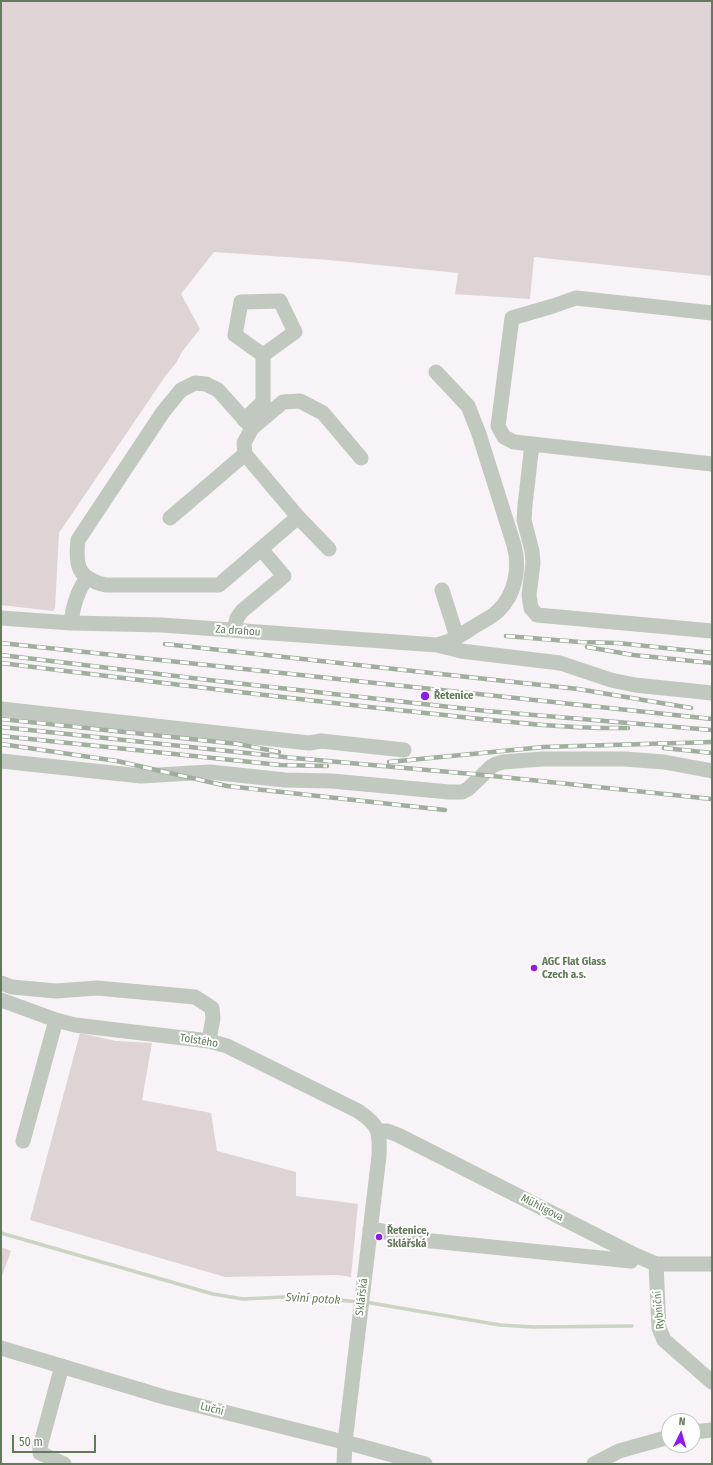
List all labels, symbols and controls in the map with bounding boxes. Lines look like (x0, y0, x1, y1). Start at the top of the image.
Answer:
street label: Za drahou (215, 623, 261, 639)
place label: Řetenice (434, 689, 474, 703)
marker: Řetenice (419, 690, 431, 702)
place label: AGC Flat Glass Czech a.s. (542, 955, 606, 981)
marker: AGC Flat Glass Czech a.s. (529, 963, 539, 973)
street label: Tolstého (179, 1031, 219, 1051)
street label: Mühligova (519, 1192, 565, 1224)
place label: Řetenice, Sklářská (387, 1224, 429, 1250)
marker: Řetenice, Sklářská (374, 1232, 384, 1242)
street label: Sklářská (353, 1278, 371, 1316)
water label: Sviní potok (285, 1290, 341, 1308)
street label: Rybniční (651, 1290, 667, 1330)
street label: Luční (199, 1400, 225, 1418)
north arrow (661, 1413, 701, 1453)
text: N (678, 1415, 686, 1428)
scale bar (14, 1427, 98, 1453)
text: 50 m (19, 1435, 43, 1449)

